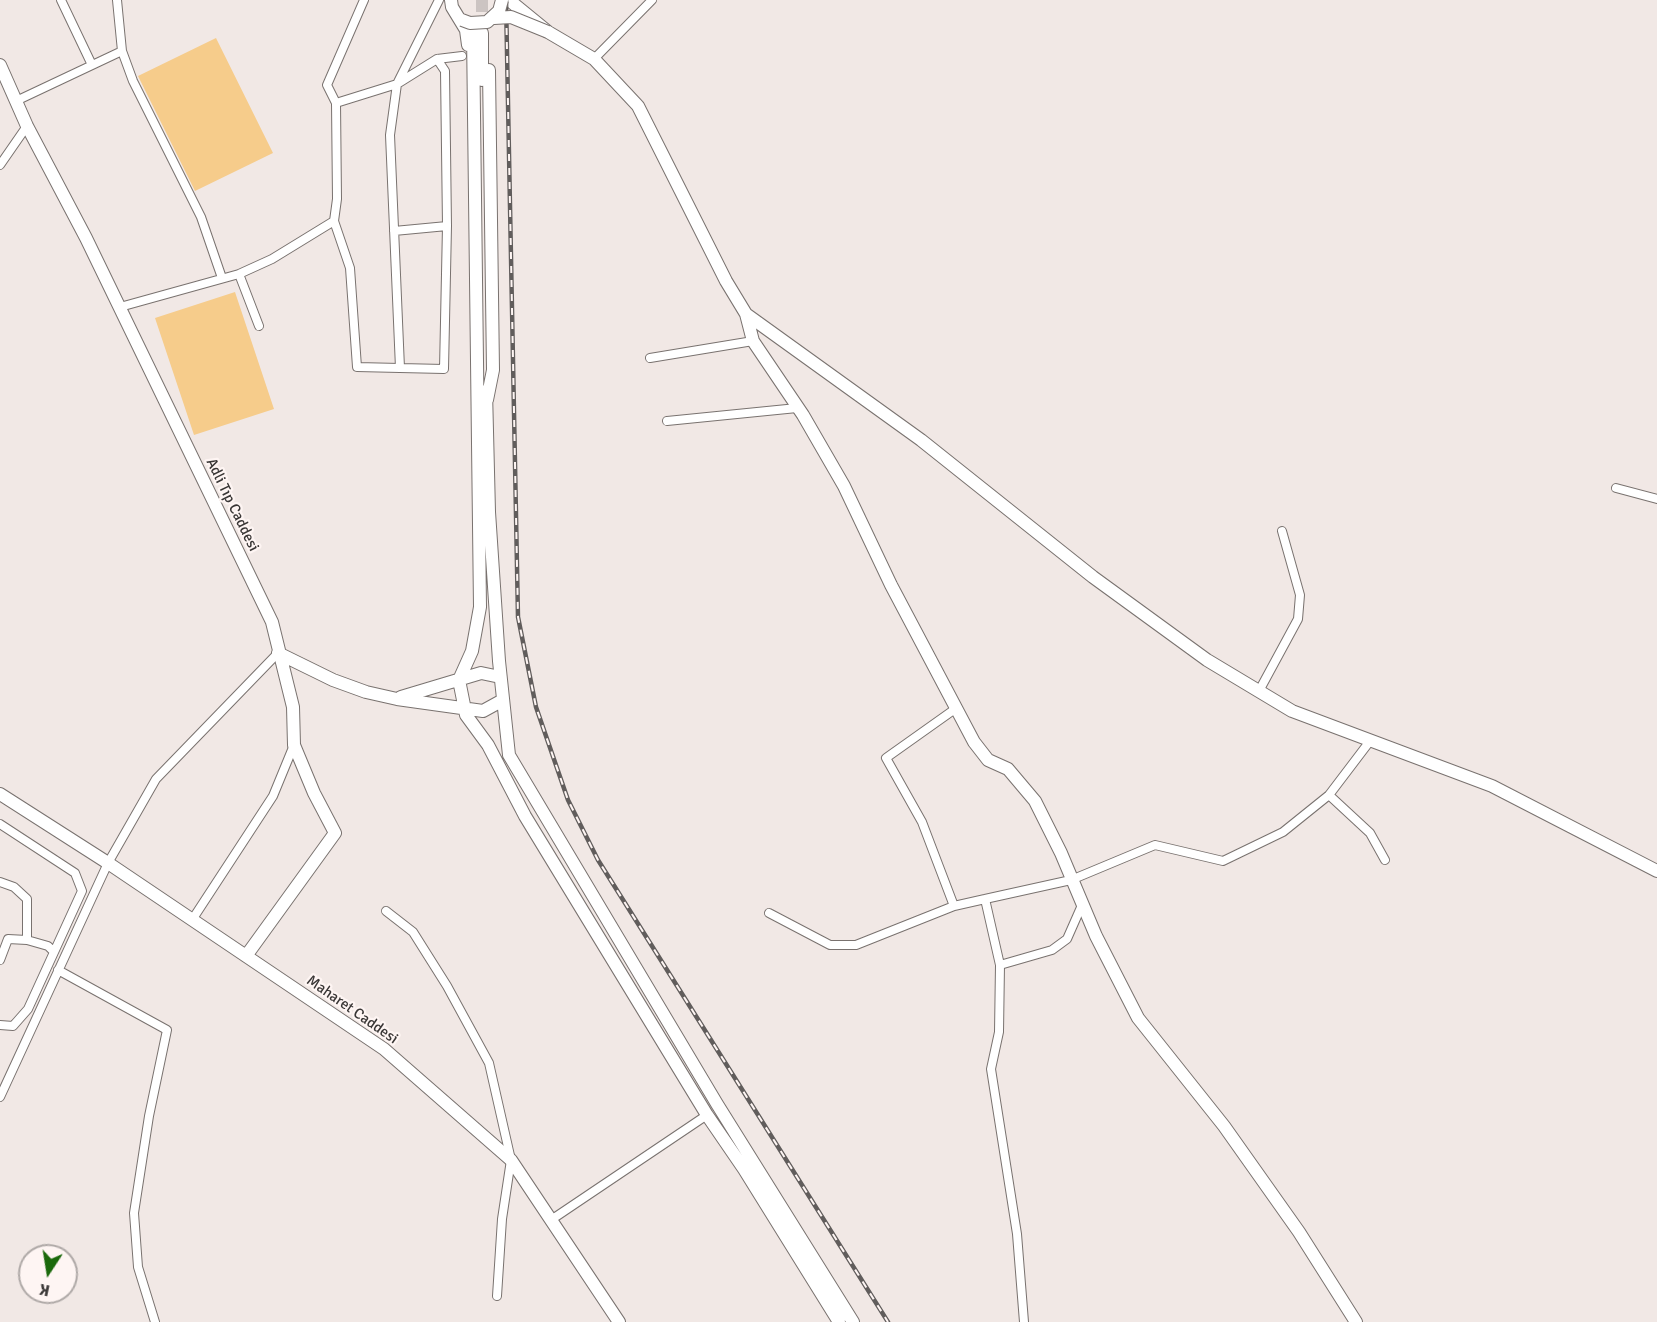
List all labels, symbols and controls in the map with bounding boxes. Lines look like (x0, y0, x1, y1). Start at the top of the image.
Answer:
street label: Adli Tıp Caddesi (202, 456, 262, 554)
street label: Maharet Caddesi (303, 972, 401, 1048)
north arrow (18, 1244, 78, 1304)
text: K (38, 1279, 52, 1300)

